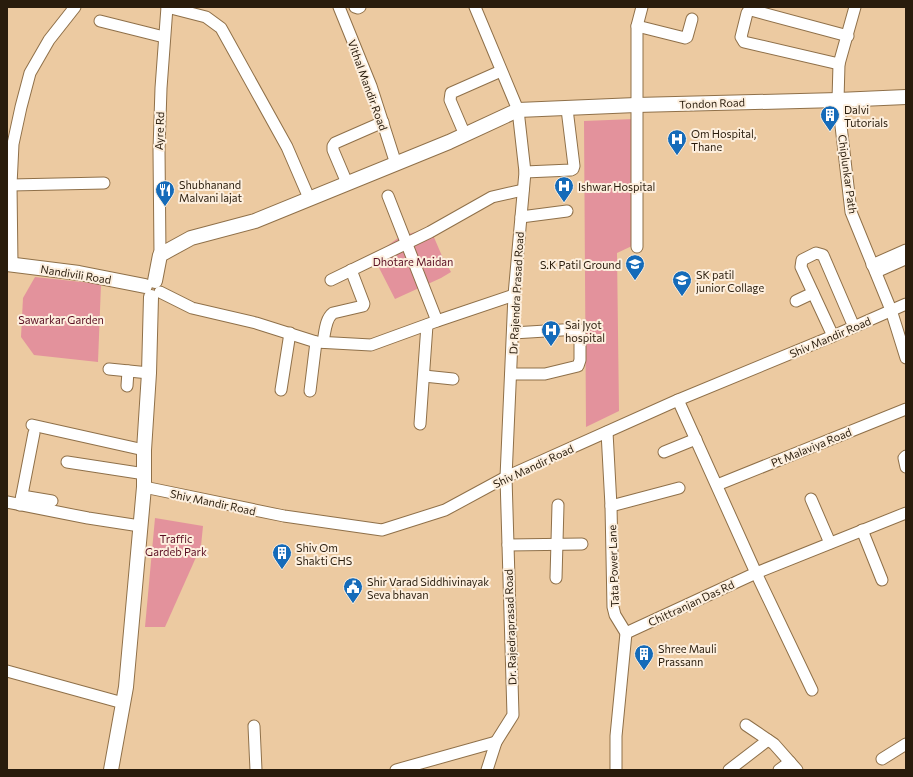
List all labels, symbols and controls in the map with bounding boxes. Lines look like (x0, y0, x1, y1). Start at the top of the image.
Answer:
street label: Vithal Mandir Road (346, 38, 390, 132)
street label: Tondon Road (679, 95, 745, 111)
place label: Dalvi Tutorials (844, 103, 888, 129)
building icon: Dalvi Tutorials (819, 104, 841, 132)
street label: Ayre Rd (152, 112, 166, 150)
place label: Om Hospital, Thane (691, 127, 756, 153)
hospital icon: Om Hospital, Thane (666, 128, 688, 156)
street label: Chiplunkar Path (836, 133, 860, 215)
hospital icon: Ishwar Hospital (553, 175, 575, 203)
place label: Shubhanand Malvani lajat (179, 178, 243, 204)
restaurant icon: Shubhanand Malvani lajat (154, 179, 176, 207)
place label: Ishwar Hospital (578, 180, 655, 193)
street label: Dr Rajendra Prasad Road (506, 231, 526, 355)
school or university icon: S.K Patil Ground (624, 253, 646, 281)
park label: Dhotare Maidan (373, 255, 453, 268)
place label: S.K Patil Ground (540, 258, 621, 271)
street label: Nandivili Road (40, 262, 112, 286)
place label: SK patil junior Collage (696, 268, 764, 294)
school or university icon: SK patil junior Collage (671, 269, 693, 297)
park label: Sawarkar Garden (18, 313, 104, 326)
street label: Shiv Mandir Road (787, 314, 873, 360)
place label: Sai Jyot hospital (565, 318, 605, 344)
hospital icon: Sai Jyot hospital (540, 319, 562, 347)
street label: Pt Malaviya Road (769, 425, 853, 469)
street label: Shiv Mandir Road (491, 442, 575, 490)
street label: Shiv Mandir Road (169, 487, 257, 517)
street label: Tata Power Lane (605, 524, 621, 607)
park label: Traffic Gardeb Park (145, 532, 207, 558)
place label: Shiv Om Shakti CHS (296, 541, 352, 567)
building icon: Shiv Om Shakti CHS (271, 542, 293, 570)
street label: Dr. Rajedraprasad Road (501, 569, 519, 685)
place label: Shir Varad Siddhivinayak Seva bhavan (367, 575, 489, 601)
public building icon: Shir Varad Siddhivinayak Seva bhavan (342, 576, 364, 604)
street label: Chittranjan Das Rd (646, 577, 736, 629)
place label: Shree Mauli Prassann (658, 642, 717, 668)
building icon: Shree Mauli Prassann (633, 643, 655, 671)

